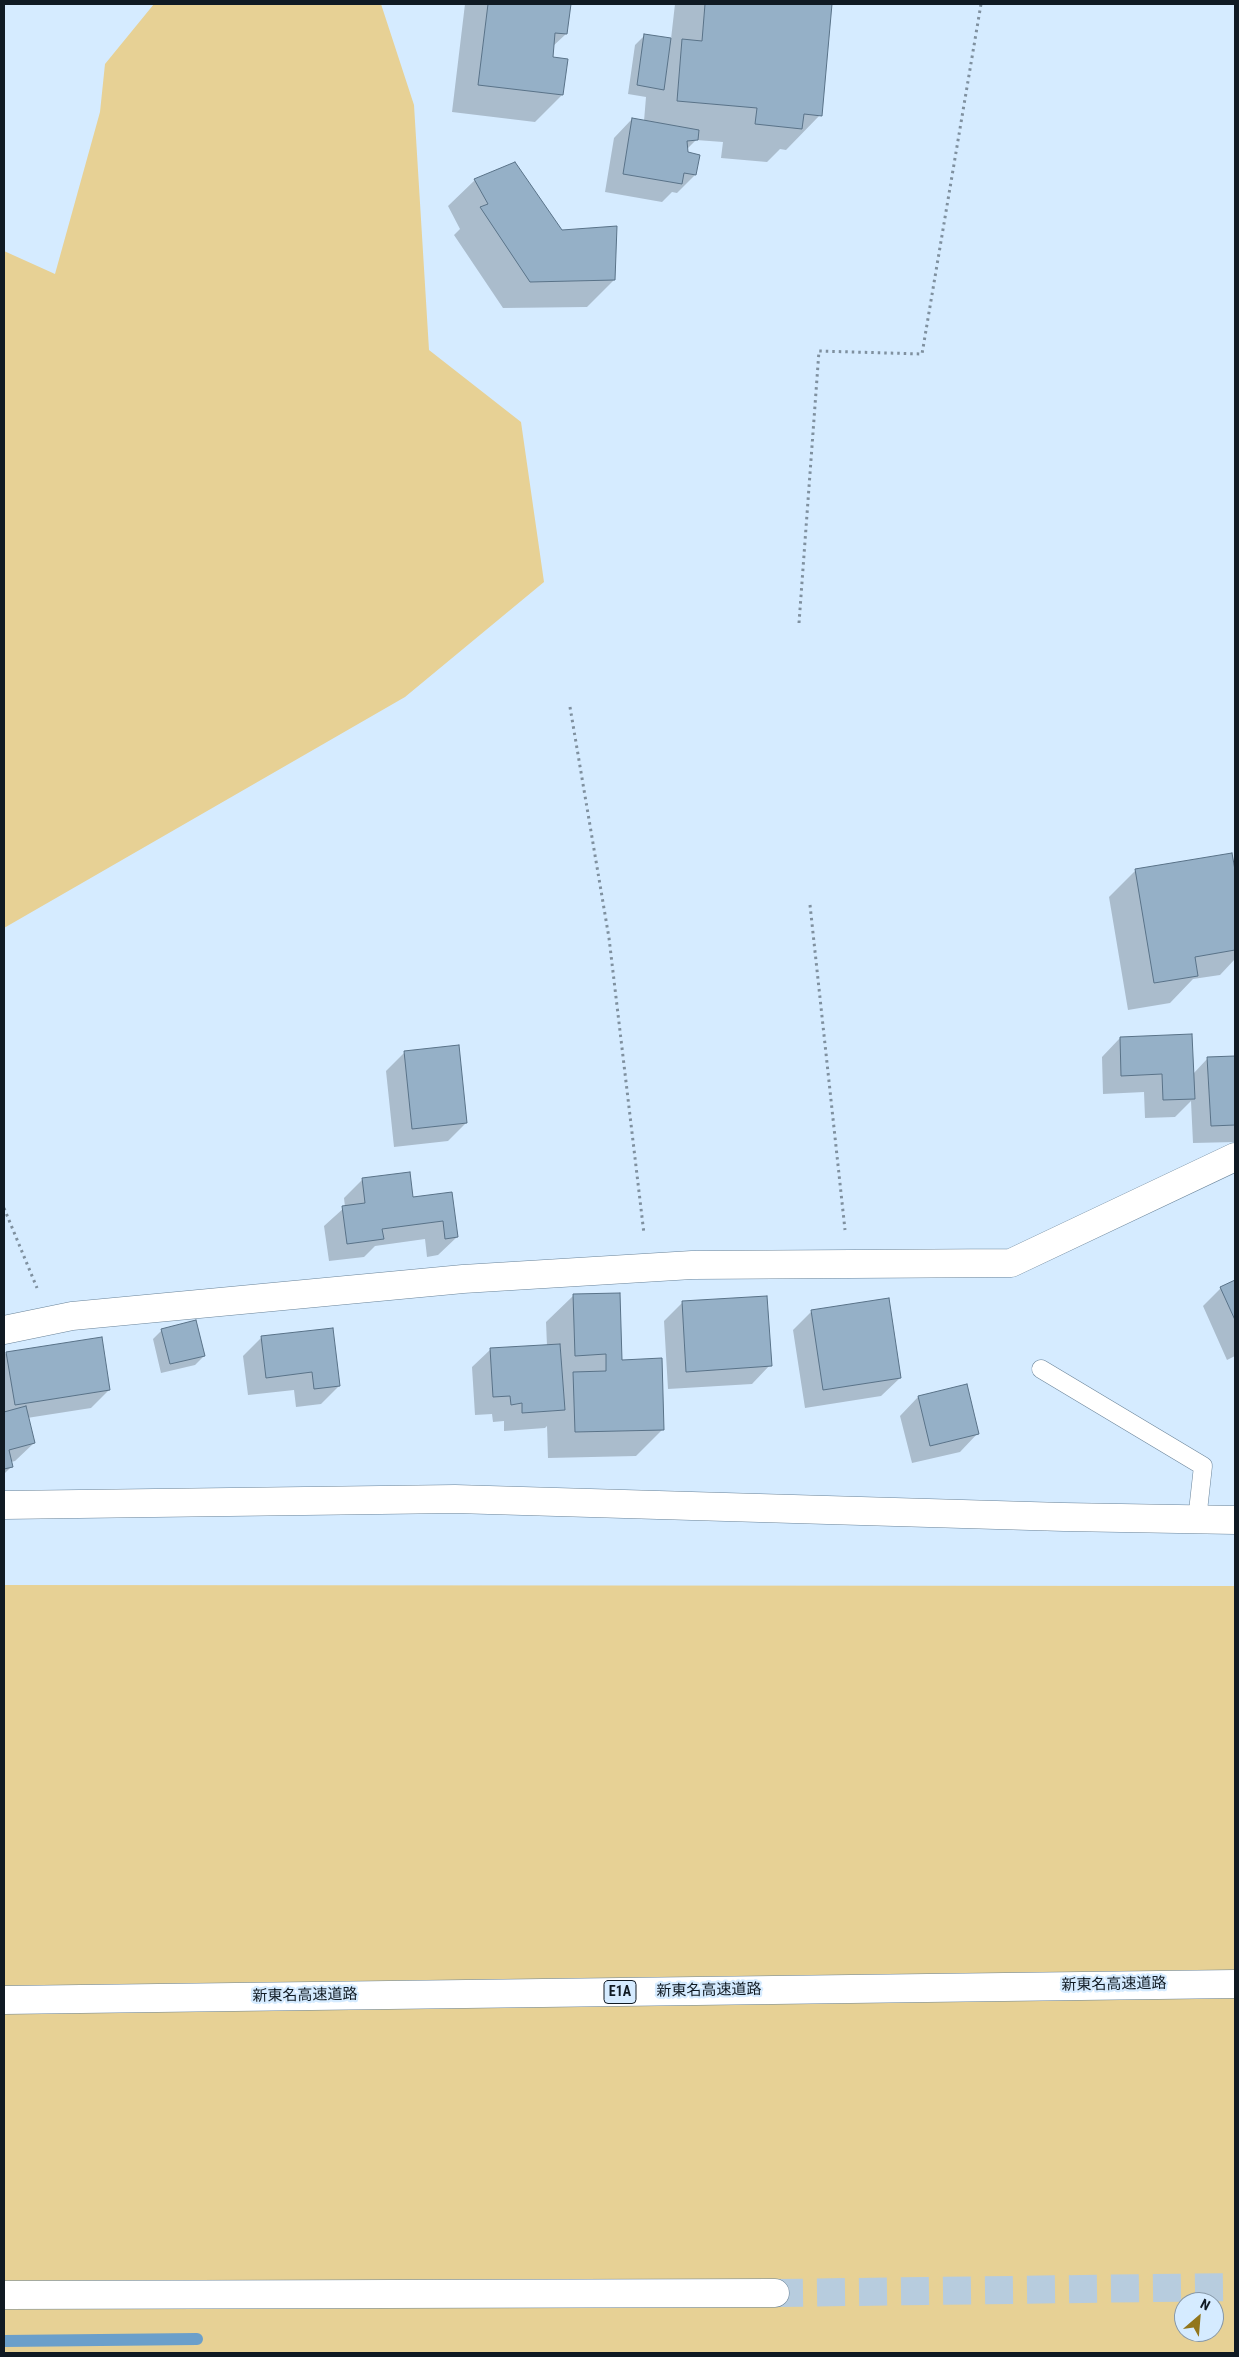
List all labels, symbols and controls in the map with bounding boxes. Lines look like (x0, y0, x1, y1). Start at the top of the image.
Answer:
street label: 新東名高速道路 (1061, 1975, 1167, 1995)
road number: E1A (604, 1980, 636, 2004)
street label: 新東名高速道路 (656, 1981, 762, 2001)
street label: 新東名高速道路 (252, 1986, 358, 2006)
north arrow (1174, 2292, 1224, 2342)
text: N (1198, 2295, 1213, 2314)

